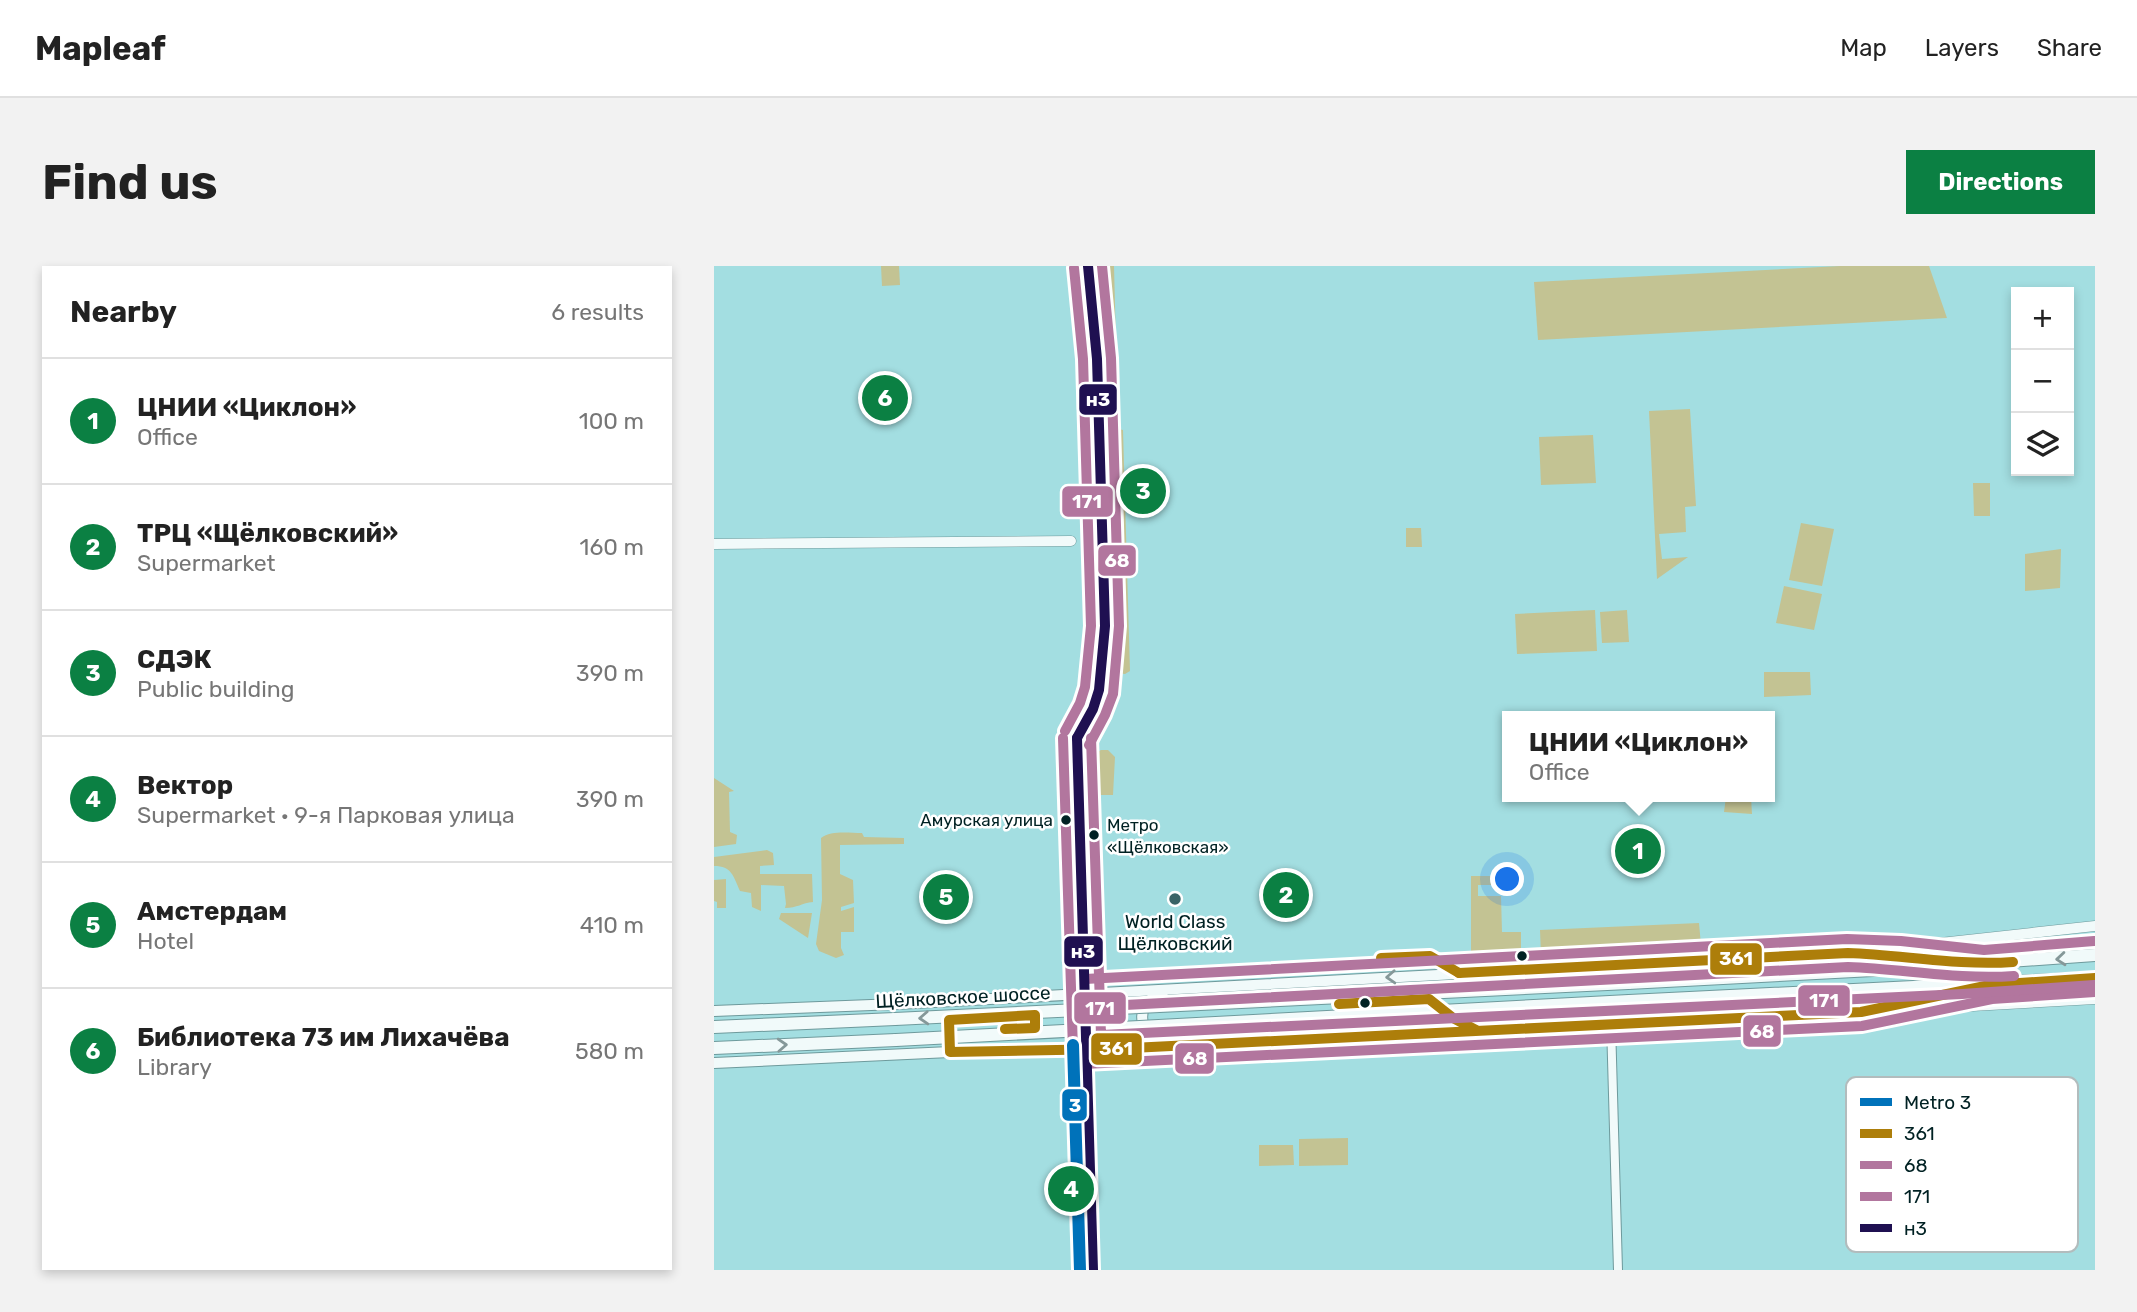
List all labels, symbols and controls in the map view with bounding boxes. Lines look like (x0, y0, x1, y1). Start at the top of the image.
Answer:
text: Mapleaf (35, 29, 166, 68)
text: Map (1840, 34, 1887, 62)
text: Layers (1925, 34, 1999, 62)
text: Share (2037, 34, 2102, 62)
button: Directions (1906, 150, 2095, 214)
text: Find us (42, 153, 218, 211)
map controls (2011, 287, 2074, 476)
button: + (2011, 287, 2074, 350)
text: Nearby (70, 294, 177, 330)
text: 6 results (551, 298, 644, 326)
button: − (2011, 350, 2074, 413)
pin: 6 (862, 372, 908, 424)
line badge: н3 (1078, 383, 1118, 416)
text: н3 (1086, 388, 1110, 411)
text: ЦНИИ «Циклон» (137, 392, 356, 423)
text: 1 (87, 407, 99, 435)
text: 100 m (579, 407, 644, 435)
button: layers (2011, 413, 2074, 476)
text: Office (137, 423, 198, 451)
pin: 3 (1120, 465, 1166, 517)
line badge: 171 (1061, 485, 1114, 518)
text: 171 (1072, 490, 1102, 513)
text: ТРЦ «Щёлковский» (137, 518, 398, 549)
text: 2 (86, 533, 100, 561)
text: 160 m (580, 533, 644, 561)
line badge: 68 (1097, 544, 1137, 577)
text: Supermarket (137, 549, 275, 577)
text: 68 (1104, 549, 1130, 572)
text: СДЭК (137, 644, 212, 675)
text: 3 (85, 659, 101, 687)
text: 390 m (576, 659, 644, 687)
text: Public building (137, 675, 294, 703)
popup (1502, 711, 1775, 802)
text: ЦНИИ «Циклон» (1529, 727, 1748, 758)
text: Office (1529, 758, 1590, 786)
text: Вектор (137, 770, 233, 801)
text: 4 (85, 785, 101, 813)
text: 390 m (576, 785, 644, 813)
text: Supermarket · 9-я Парковая улица (137, 801, 515, 829)
place label: Амурская улица (920, 810, 1053, 830)
marker: Амурская улица (1059, 813, 1073, 827)
place label: Метро «Щёлковская» (1107, 815, 1229, 857)
pin: 1 (1615, 825, 1661, 877)
marker: Метро «Щёлковская» (1087, 828, 1101, 842)
your location (1490, 862, 1524, 896)
pin: 2 (1263, 869, 1309, 921)
pin: 5 (923, 871, 969, 923)
marker: World Class Щёлковский (1167, 891, 1183, 907)
text: Амстердам (137, 896, 287, 927)
place label: World Class Щёлковский (1117, 910, 1233, 955)
text: 5 (86, 911, 100, 939)
text: 410 m (580, 911, 644, 939)
text: Hotel (137, 927, 194, 955)
line badge: н3 (1063, 935, 1104, 968)
text: н3 (1071, 940, 1095, 963)
line badge: 361 (1709, 942, 1763, 976)
text: 361 (1719, 947, 1753, 970)
unlabelled marker (1515, 949, 1529, 963)
one-way arrow (2055, 951, 2066, 966)
one-way arrow (1385, 969, 1396, 984)
street label: Щёлковское шоссе (875, 981, 1051, 1013)
line badge: 171 (1797, 984, 1851, 1017)
text: 171 (1809, 989, 1839, 1012)
line badge: 171 (1073, 991, 1127, 1025)
unlabelled marker (1358, 996, 1372, 1010)
text: 171 (1085, 997, 1115, 1020)
one-way arrow (918, 1010, 929, 1025)
line badge: 68 (1742, 1014, 1782, 1048)
text: 68 (1749, 1020, 1775, 1043)
text: Библиотека 73 им Лихачёва (137, 1022, 510, 1053)
line badge: 361 (1090, 1032, 1143, 1066)
text: 6 (86, 1037, 100, 1065)
text: 580 m (575, 1037, 644, 1065)
text: 361 (1099, 1037, 1133, 1060)
one-way arrow (777, 1038, 788, 1053)
line badge: 68 (1174, 1042, 1215, 1075)
text: 68 (1182, 1047, 1208, 1070)
text: Library (137, 1053, 212, 1081)
legend (1846, 1077, 2078, 1252)
line badge: 3 (1061, 1088, 1088, 1122)
text: Metro 3 (1904, 1091, 1971, 1114)
text: 3 (1069, 1094, 1081, 1117)
text: 361 (1904, 1122, 1935, 1145)
text: 68 (1904, 1154, 1928, 1177)
pin: 4 (1048, 1163, 1094, 1215)
text: 171 (1904, 1185, 1930, 1208)
text: н3 (1904, 1217, 1927, 1240)

